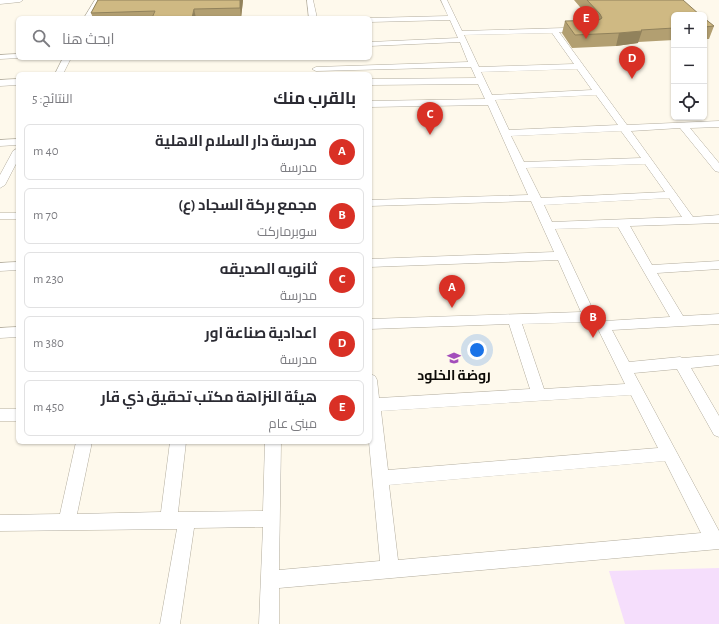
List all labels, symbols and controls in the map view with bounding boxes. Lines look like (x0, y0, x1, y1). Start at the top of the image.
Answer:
pin: E (573, 6, 599, 39)
map controls (671, 12, 707, 120)
button: + (671, 12, 707, 48)
search box (16, 16, 372, 60)
icon: search (30, 27, 52, 49)
text: ابحث هنا (62, 32, 115, 47)
pin: D (619, 46, 645, 79)
button: − (671, 48, 707, 84)
button: locate (671, 84, 707, 120)
text: بالقرب منك (273, 90, 356, 107)
text: النتائج: 5 (32, 93, 73, 106)
pin: C (417, 102, 443, 135)
text: مدرسة دار السلام الاهلية (155, 134, 317, 149)
text: 40 m (33, 145, 59, 158)
text: A (338, 145, 346, 158)
text: مدرسة (280, 162, 317, 175)
text: مجمع بركة السجاد (ع) (178, 198, 317, 213)
text: 70 m (33, 209, 58, 222)
text: B (338, 209, 346, 222)
text: سوبرماركت (257, 226, 317, 239)
text: ثانويه الصديقه (220, 262, 317, 277)
text: 230 m (33, 273, 64, 286)
text: C (339, 273, 345, 286)
pin: A (439, 275, 465, 308)
text: مدرسة (280, 290, 317, 303)
pin: B (580, 305, 606, 338)
text: اعدادية صناعة اور (205, 326, 317, 341)
text: 380 m (33, 337, 64, 350)
text: D (338, 337, 346, 350)
your location (467, 340, 487, 360)
school or university icon: روضة الخلود (446, 350, 462, 366)
text: مدرسة (280, 354, 317, 367)
place label: روضة الخلود (417, 369, 491, 384)
text: هيئة النزاهة مكتب تحقيق ذي قار (101, 390, 317, 405)
text: 450 m (33, 401, 64, 414)
text: E (339, 401, 345, 414)
text: مبنى عام (269, 418, 317, 431)

